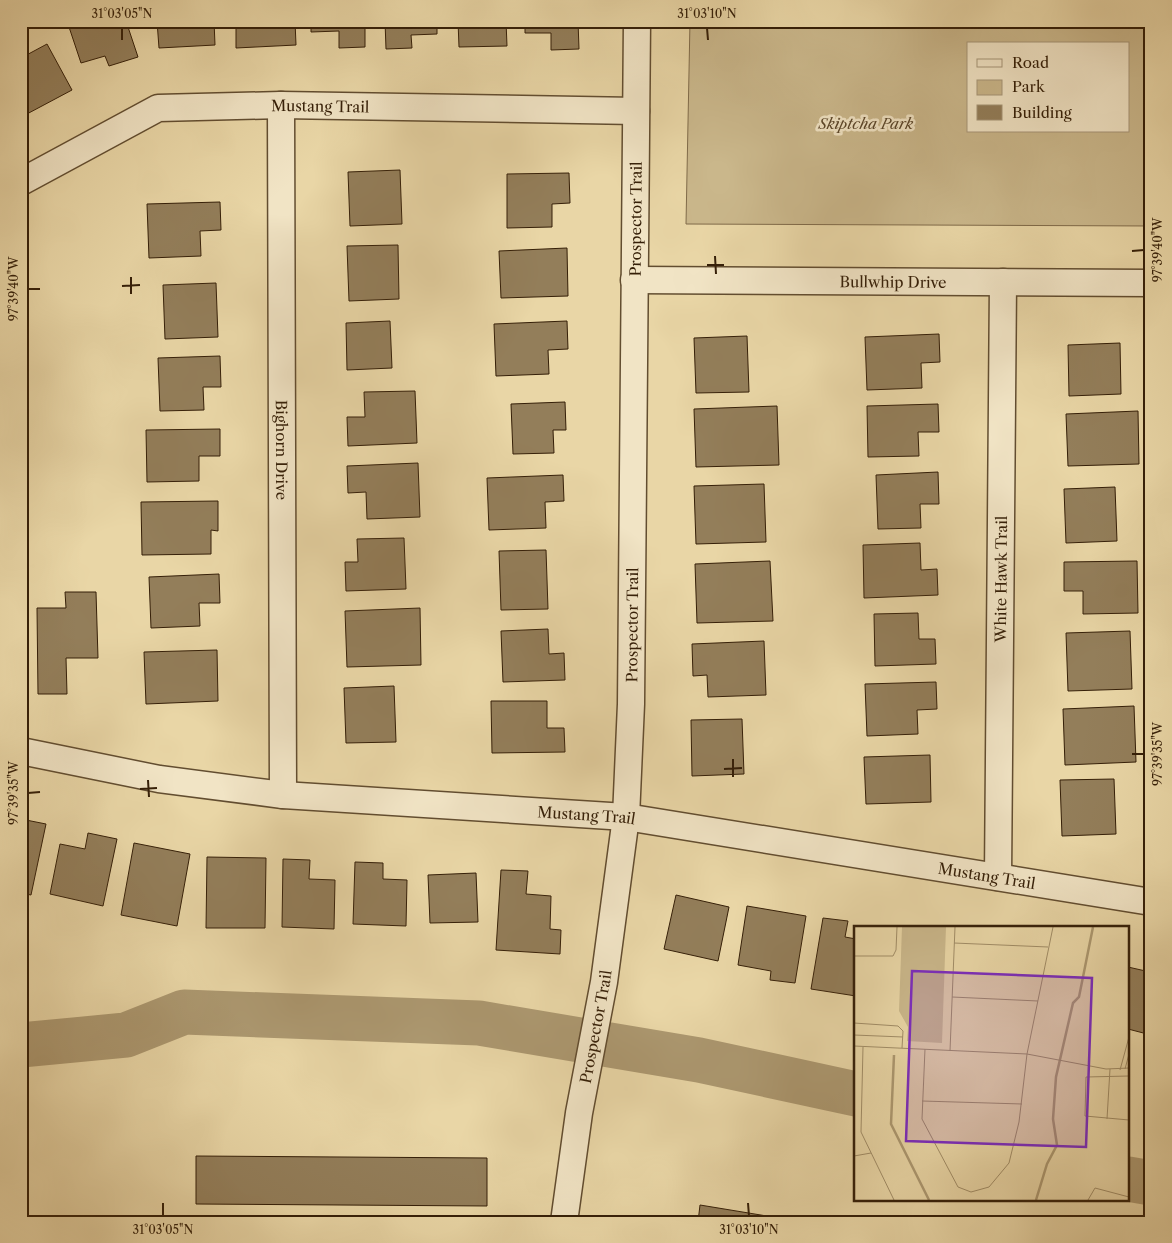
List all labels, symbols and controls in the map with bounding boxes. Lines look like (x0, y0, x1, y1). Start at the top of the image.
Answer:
text: 31°03'05"N (92, 6, 152, 21)
text: 31°03'10"N (677, 6, 737, 21)
legend (967, 42, 1130, 132)
text: Road (1012, 53, 1049, 72)
text: Park (1012, 77, 1046, 96)
street label: Mustang Trail (271, 95, 370, 116)
text: Building (1012, 103, 1072, 122)
park label: Skiptcha Park (818, 114, 914, 133)
street label: Prospector Trail (625, 161, 645, 277)
text: 97°39'40"W (1150, 217, 1165, 282)
text: 97°39'40"W (6, 256, 21, 321)
street label: Bullwhip Drive (839, 272, 947, 291)
street label: Bighorn Drive (272, 400, 292, 500)
street label: White Hawk Trail (990, 515, 1011, 643)
street label: Prospector Trail (622, 567, 642, 683)
text: 97°39'35"W (1150, 721, 1165, 786)
text: 97°39'35"W (6, 760, 21, 825)
street label: Mustang Trail (537, 802, 638, 828)
street label: Mustang Trail (937, 858, 1037, 893)
inset map (854, 926, 1130, 1200)
street label: Prospector Trail (575, 968, 615, 1085)
text: 31°03'05"N (133, 1222, 193, 1237)
text: 31°03'10"N (719, 1222, 779, 1237)

